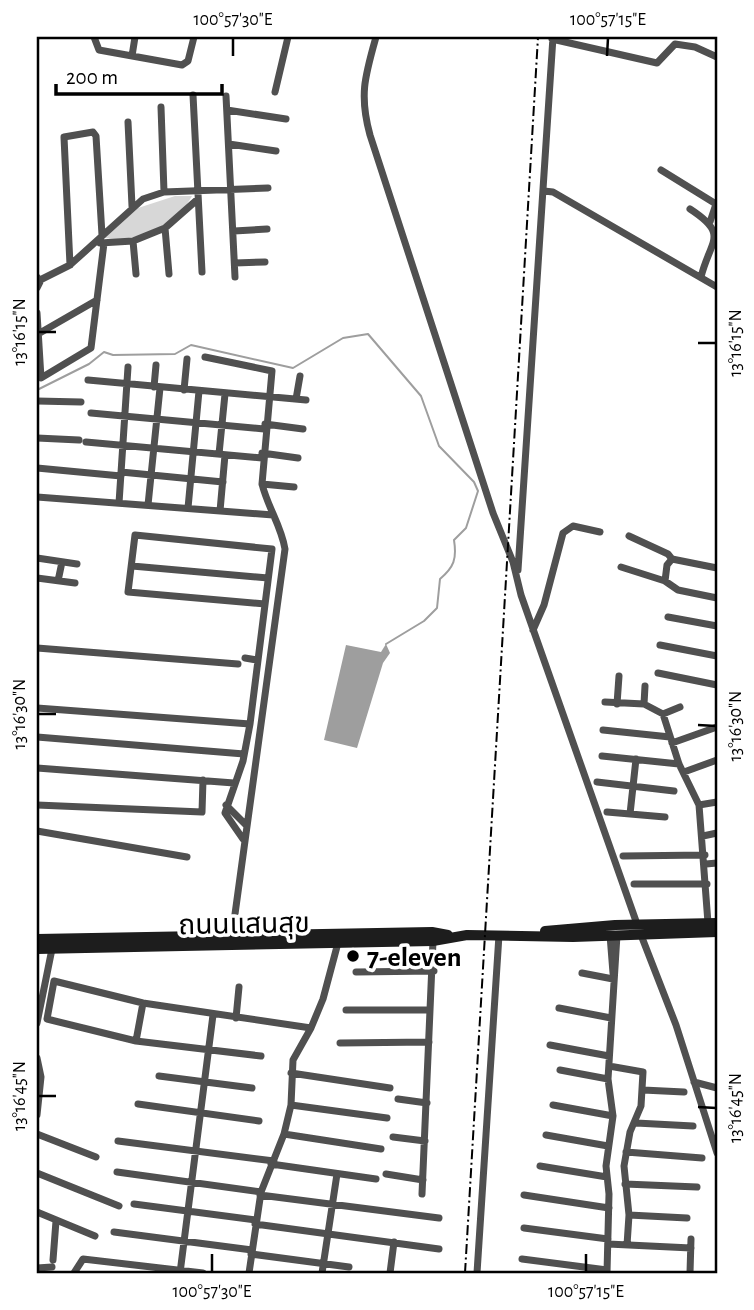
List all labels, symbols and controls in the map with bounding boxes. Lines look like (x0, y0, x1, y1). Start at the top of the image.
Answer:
text: 100°57'30"E (193, 11, 273, 29)
text: 100°57'15"E (570, 11, 646, 29)
scale bar (56, 52, 222, 96)
text: 200 m (66, 67, 118, 88)
text: 13°16'15"N (11, 298, 29, 366)
text: 13°16'15"N (727, 309, 745, 377)
text: 13°16'30"N (11, 679, 29, 749)
text: 13°16'30"N (727, 691, 745, 761)
street label: ถนนแสนสุข (178, 910, 310, 941)
place label: 7-eleven (367, 944, 461, 972)
marker: 7-eleven (345, 948, 361, 964)
text: 13°16'45"N (11, 1061, 29, 1131)
text: 13°16'45"N (727, 1073, 745, 1143)
text: 100°57'30"E (172, 1283, 252, 1301)
text: 100°57'15"E (548, 1283, 624, 1301)

